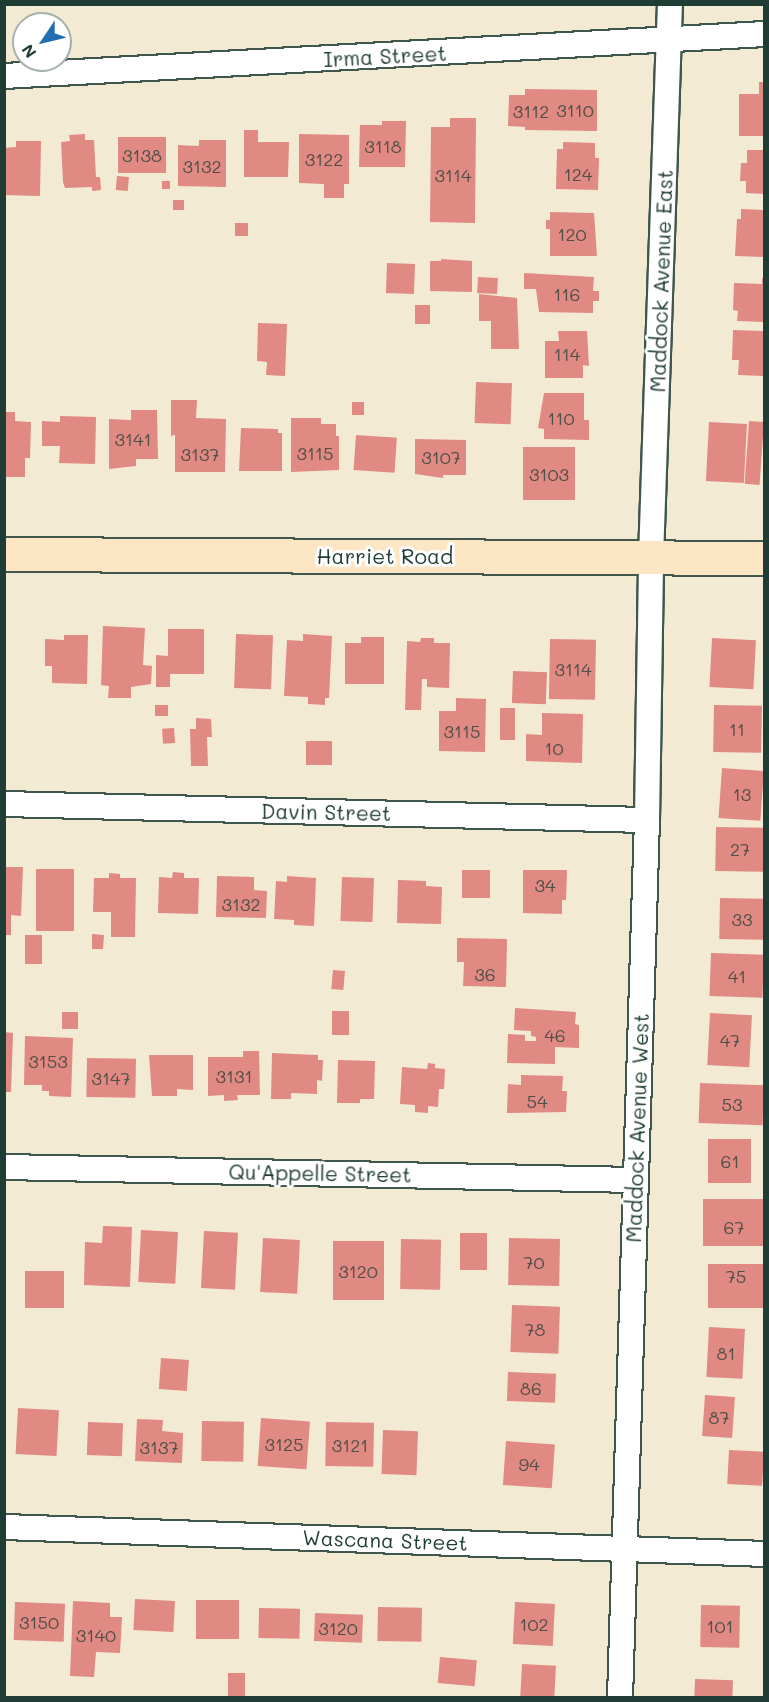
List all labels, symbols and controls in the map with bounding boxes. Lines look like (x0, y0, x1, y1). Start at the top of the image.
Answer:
north arrow (12, 12, 72, 72)
text: N (16, 40, 41, 62)
street label: Irma Street (323, 40, 447, 72)
house number: 3110 (556, 99, 594, 121)
house number: 3112 (513, 100, 549, 122)
house number: 3118 (364, 135, 402, 157)
house number: 3138 (122, 144, 162, 166)
house number: 3122 (305, 148, 343, 170)
house number: 3132 (182, 155, 222, 177)
house number: 124 (564, 163, 592, 185)
house number: 3114 (434, 164, 472, 186)
street label: Maddock Avenue East (645, 169, 677, 393)
house number: 120 (557, 223, 587, 245)
house number: 116 (554, 283, 580, 305)
house number: 114 (554, 343, 580, 365)
house number: 110 (547, 407, 575, 429)
house number: 3141 (114, 428, 152, 450)
house number: 3115 (296, 442, 334, 464)
house number: 3137 (180, 443, 220, 465)
house number: 3107 (421, 446, 461, 468)
house number: 3103 (529, 463, 569, 485)
street label: Harriet Road (317, 543, 453, 569)
house number: 3114 (554, 658, 592, 680)
house number: 11 (729, 718, 745, 740)
house number: 3115 (443, 720, 481, 742)
house number: 10 (544, 737, 564, 759)
house number: 13 (733, 783, 751, 805)
street label: Davin Street (261, 798, 391, 826)
house number: 27 (730, 838, 750, 860)
house number: 34 (534, 874, 556, 896)
house number: 3132 (221, 893, 261, 915)
house number: 33 (731, 908, 753, 930)
house number: 36 (474, 963, 496, 985)
house number: 41 (728, 965, 746, 987)
street label: Maddock Avenue West (620, 1013, 654, 1243)
house number: 46 (544, 1024, 566, 1046)
house number: 47 (720, 1029, 740, 1051)
house number: 3153 (28, 1050, 68, 1072)
house number: 3131 (215, 1065, 253, 1087)
house number: 3147 (91, 1067, 131, 1089)
house number: 54 (526, 1090, 548, 1112)
house number: 53 (721, 1093, 743, 1115)
house number: 61 (721, 1150, 739, 1172)
street label: Qu'Appelle Street (228, 1159, 412, 1187)
house number: 67 (724, 1216, 744, 1238)
house number: 70 (523, 1251, 545, 1273)
house number: 3120 (338, 1260, 378, 1282)
house number: 75 (726, 1265, 746, 1287)
house number: 78 (525, 1318, 545, 1340)
house number: 81 (717, 1342, 735, 1364)
house number: 86 (520, 1377, 542, 1399)
house number: 87 (709, 1406, 729, 1428)
house number: 3125 (264, 1433, 304, 1455)
house number: 3121 (332, 1434, 368, 1456)
house number: 3137 (139, 1436, 179, 1458)
house number: 94 (518, 1453, 540, 1475)
street label: Wascana Street (302, 1525, 468, 1555)
house number: 3150 (19, 1611, 59, 1633)
house number: 102 (519, 1613, 549, 1635)
house number: 101 (706, 1615, 734, 1637)
house number: 3120 (318, 1617, 358, 1639)
house number: 3140 (76, 1624, 116, 1646)

